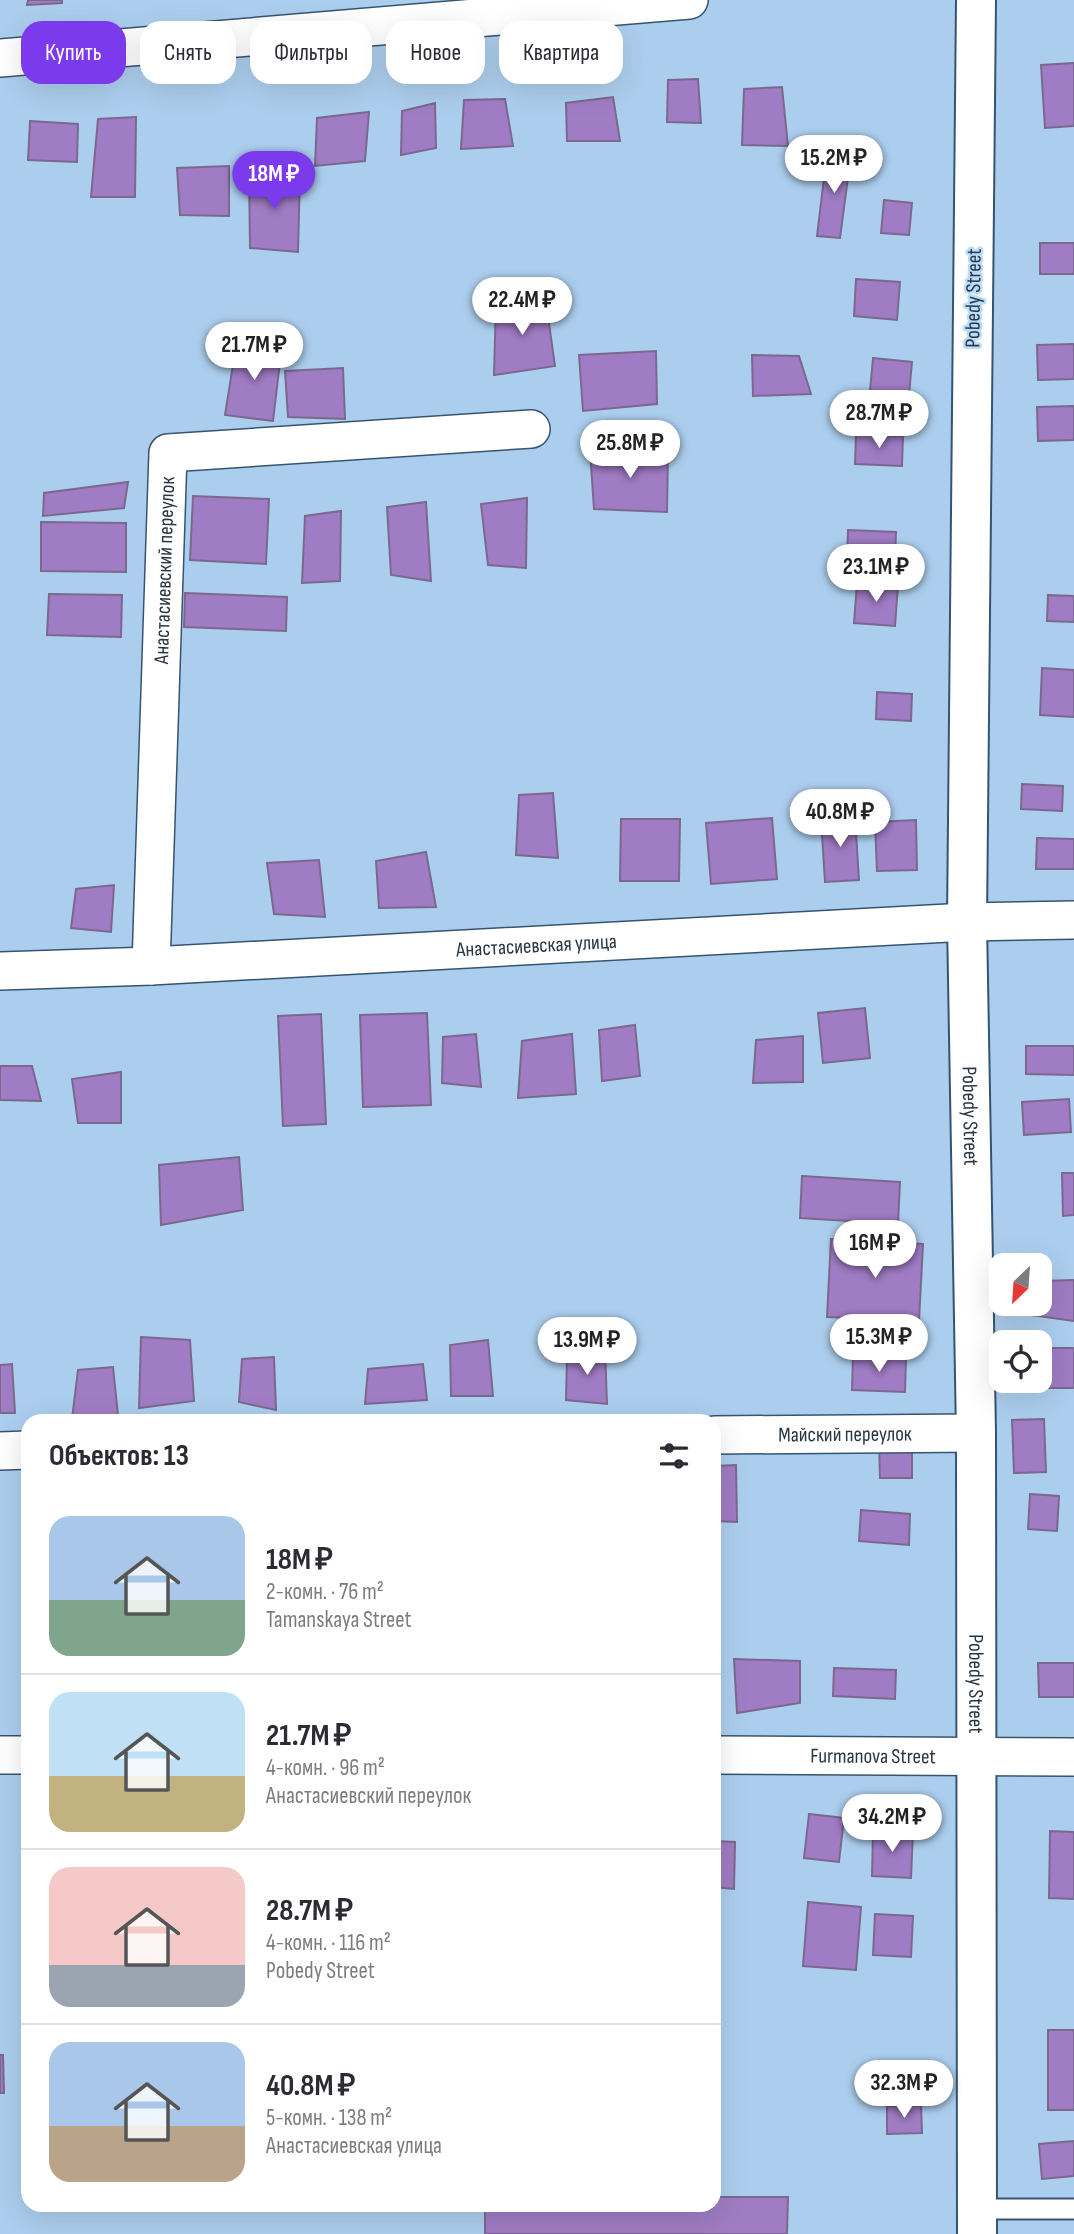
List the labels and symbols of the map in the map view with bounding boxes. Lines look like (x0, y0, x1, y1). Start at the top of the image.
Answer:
pin: 15.2M ₽ (769, 136, 899, 195)
pin: 18M ₽ (225, 152, 323, 211)
street label: Pobedy Street (960, 248, 987, 348)
pin: 22.4M ₽ (457, 278, 587, 337)
pin: 21.7M ₽ (189, 322, 319, 382)
pin: 28.7M ₽ (814, 391, 944, 450)
pin: 25.8M ₽ (565, 420, 695, 480)
street label: Анастасиевский переулок (149, 476, 180, 665)
pin: 23.1M ₽ (811, 544, 941, 604)
pin: 40.8M ₽ (775, 790, 905, 849)
street label: Анастасиевская улица (454, 929, 617, 963)
street label: Pobedy Street (957, 1066, 983, 1166)
pin: 16M ₽ (826, 1220, 924, 1280)
north arrow (989, 1253, 1052, 1316)
pin: 15.3M ₽ (814, 1314, 944, 1374)
pin: 13.9M ₽ (522, 1318, 652, 1377)
street label: Майский переулок (778, 1421, 912, 1448)
street label: Pobedy Street (963, 1634, 988, 1734)
street label: Furmanova Street (810, 1744, 936, 1769)
pin: 34.2M ₽ (827, 1794, 957, 1854)
pin: 32.3M ₽ (839, 2060, 969, 2120)

